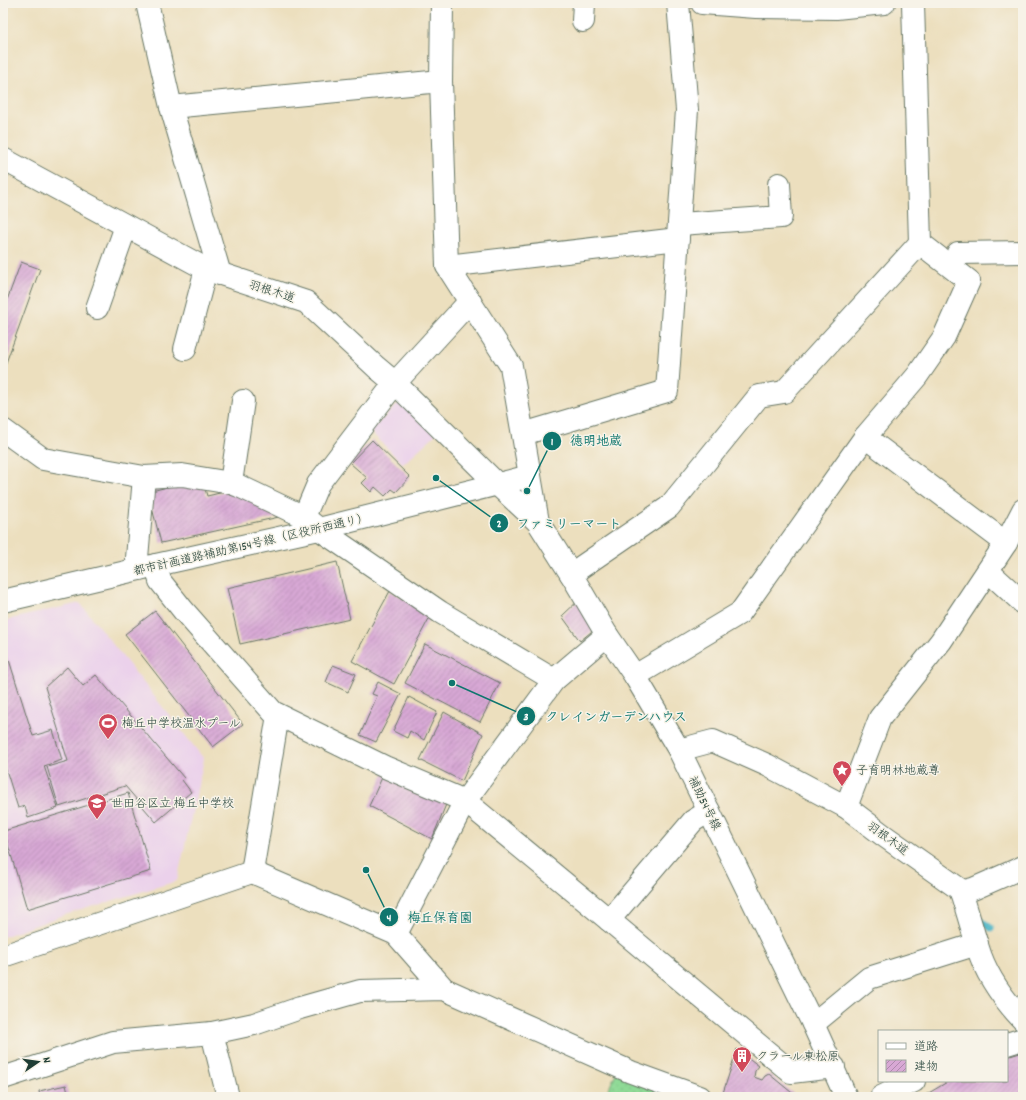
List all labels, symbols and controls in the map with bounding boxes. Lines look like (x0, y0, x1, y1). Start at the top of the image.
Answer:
street label: 羽根木道 (246, 277, 297, 308)
callout: 徳明地蔵 (542, 428, 630, 453)
text: 徳明地蔵 (570, 433, 622, 452)
text: 1 (551, 434, 554, 451)
street label: 都市計画道路補助第154号線（区役所西通り） (132, 510, 371, 581)
callout: ファミリーマート (489, 511, 629, 536)
text: 2 (496, 516, 502, 533)
text: ファミリーマート (517, 516, 621, 535)
callout: クレインガーデンハウス (516, 704, 695, 729)
text: 3 (523, 709, 529, 726)
text: クレインガーデンハウス (545, 709, 687, 728)
sports icon: 梅丘中学校温水プール (97, 712, 119, 740)
place label: 梅丘中学校温水プール (122, 716, 241, 733)
place icon: 子育明林地蔵尊 (831, 759, 853, 787)
place label: 子育明林地蔵尊 (856, 763, 940, 780)
street label: 補助54号線 (683, 774, 724, 834)
school or university icon: 世田谷区立 梅丘中学校 (86, 792, 108, 820)
place label: 世田谷区立 梅丘中学校 (111, 796, 234, 813)
street label: 羽根木道 (863, 818, 912, 860)
callout: 梅丘保育園 (379, 905, 480, 930)
text: 4 (387, 910, 392, 927)
text: 梅丘保育園 (407, 910, 473, 929)
legend (878, 1030, 1008, 1082)
text: 道路 (914, 1039, 938, 1056)
north arrow (18, 1042, 58, 1082)
building icon: クラール東松原 (731, 1045, 753, 1073)
place label: クラール東松原 (756, 1049, 839, 1066)
text: N (37, 1056, 54, 1065)
text: 建物 (914, 1059, 938, 1076)

